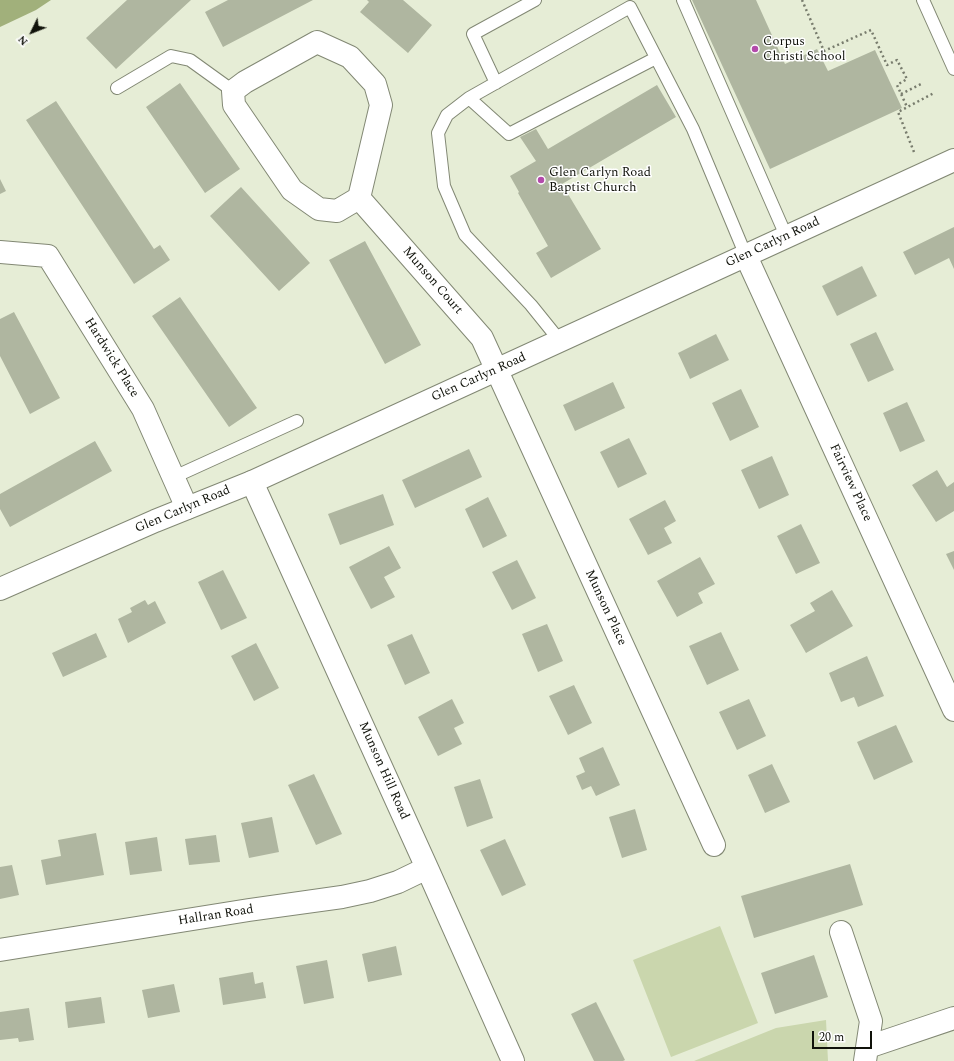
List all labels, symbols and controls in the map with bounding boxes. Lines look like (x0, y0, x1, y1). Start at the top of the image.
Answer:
north arrow (12, 12, 52, 52)
text: N (14, 31, 32, 50)
place label: Corpus Christi School (763, 34, 846, 65)
marker: Corpus Christi School (750, 44, 760, 54)
place label: Glen Carlyn Road Baptist Church (549, 165, 651, 196)
marker: Glen Carlyn Road Baptist Church (536, 175, 546, 185)
street label: Glen Carlyn Road (723, 214, 823, 272)
street label: Munson Court (398, 244, 466, 318)
street label: Hardwick Place (80, 315, 142, 401)
street label: Glen Carlyn Road (429, 350, 529, 406)
street label: Fairview Place (825, 442, 875, 524)
street label: Glen Carlyn Road (133, 483, 233, 537)
street label: Munson Place (581, 568, 629, 648)
street label: Munson Hill Road (354, 720, 412, 822)
street label: Hallran Road (177, 902, 255, 930)
scale bar (814, 1023, 874, 1049)
text: 20 m (819, 1028, 844, 1047)

